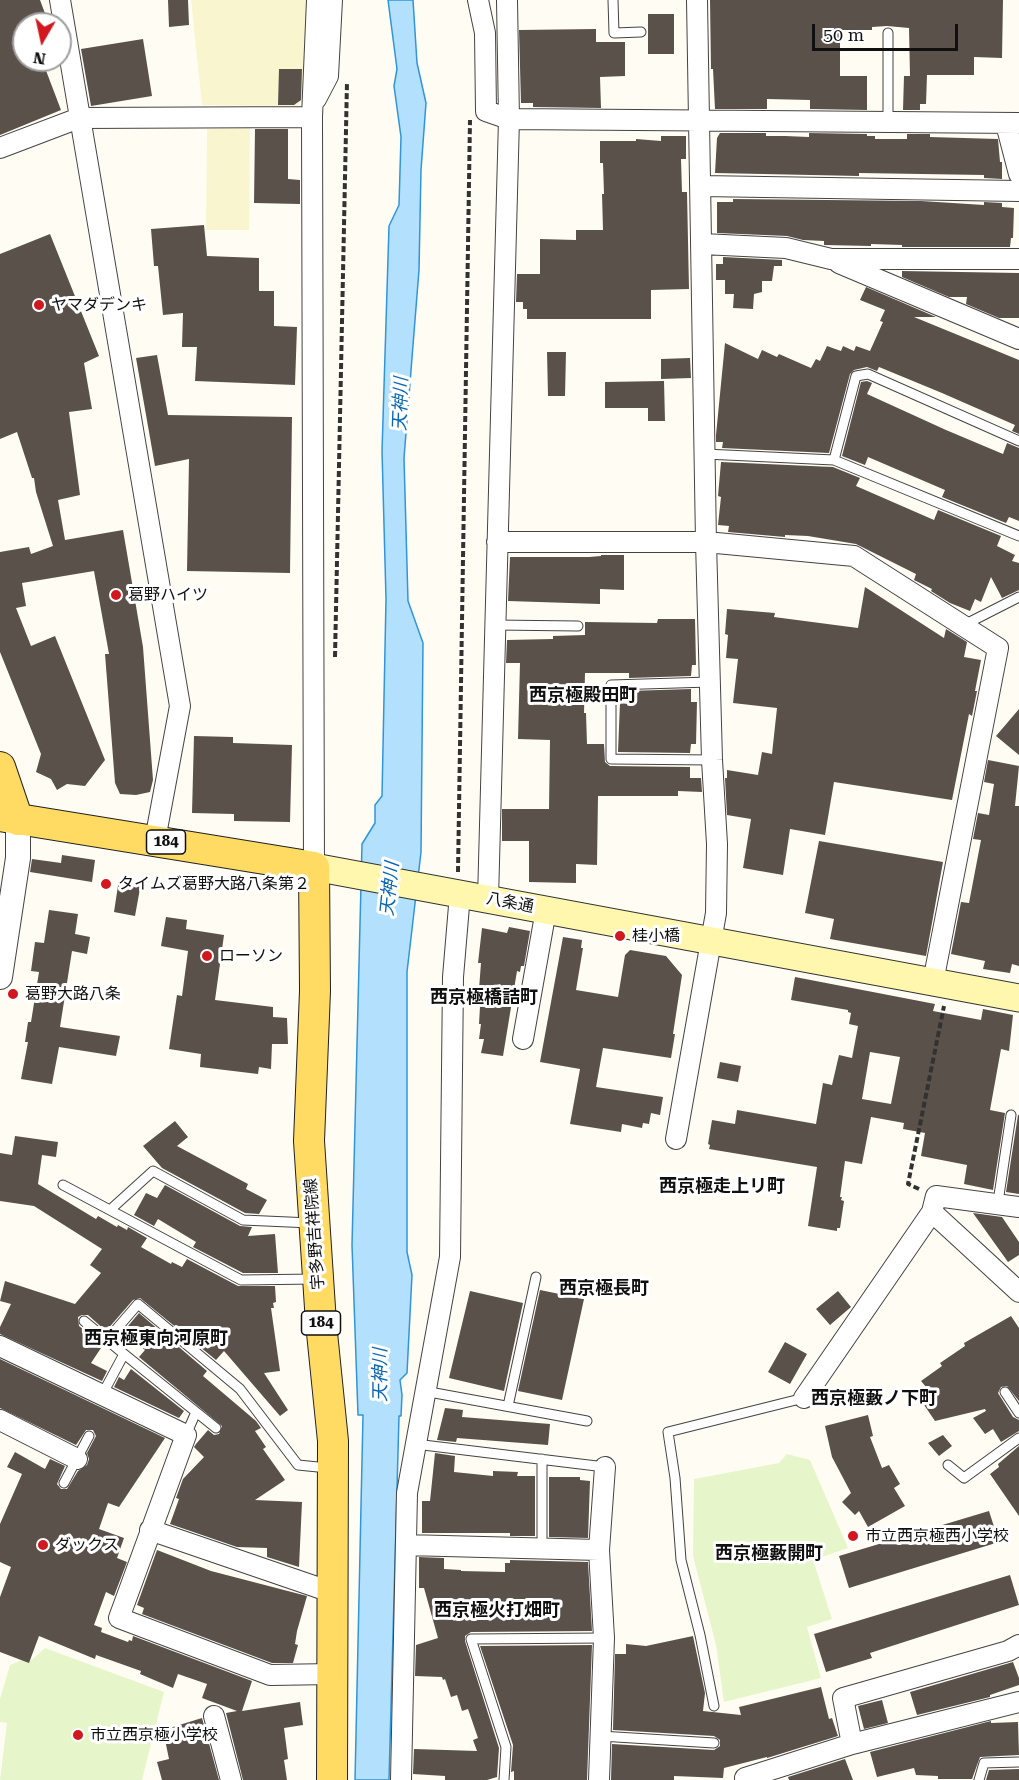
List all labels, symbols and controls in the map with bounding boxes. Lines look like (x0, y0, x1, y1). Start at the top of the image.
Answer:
north arrow (12, 12, 72, 72)
scale bar (815, 12, 960, 50)
text: 50 m (823, 24, 864, 45)
text: N (32, 48, 47, 69)
place label: ヤマダデンキ (51, 295, 147, 315)
marker: ヤマダデンキ (32, 298, 46, 312)
water label: 天神川 (389, 377, 413, 431)
place label: 葛野ハイツ (128, 585, 208, 605)
marker: 葛野ハイツ (109, 588, 123, 602)
district label: 西京極殿田町 (529, 685, 637, 707)
road number: 184 (146, 830, 186, 854)
water label: 天神川 (376, 861, 404, 917)
place label: タイムズ葛野大路八条第２ (118, 874, 310, 894)
marker: タイムズ葛野大路八条第２ (99, 877, 113, 891)
street label: 八条通 (485, 889, 535, 917)
place label: 桂小橋 (632, 926, 680, 946)
marker: 桂小橋 (613, 929, 627, 943)
place label: ローソン (219, 946, 283, 966)
marker: ローソン (200, 949, 214, 963)
place label: 葛野大路八条 (25, 984, 121, 1004)
marker: 葛野大路八条 (6, 987, 20, 1001)
district label: 西京極橋詰町 (430, 987, 538, 1009)
district label: 西京極走上リ町 (659, 1176, 785, 1198)
street label: 宇多野吉祥院線 (302, 1177, 328, 1291)
district label: 西京極長町 (559, 1278, 649, 1300)
road number: 184 (302, 1311, 340, 1335)
district label: 西京極東向河原町 (84, 1328, 228, 1350)
water label: 天神川 (370, 1348, 392, 1402)
district label: 西京極藪ノ下町 (811, 1388, 937, 1410)
place label: 市立西京極西小学校 (865, 1526, 1009, 1546)
marker: 市立西京極西小学校 (846, 1529, 860, 1543)
place label: ダックス (55, 1535, 119, 1555)
marker: ダックス (36, 1538, 50, 1552)
district label: 西京極藪開町 (715, 1543, 823, 1565)
district label: 西京極火打畑町 (434, 1600, 560, 1622)
place label: 市立西京極小学校 (90, 1725, 218, 1745)
marker: 市立西京極小学校 (71, 1728, 85, 1742)

